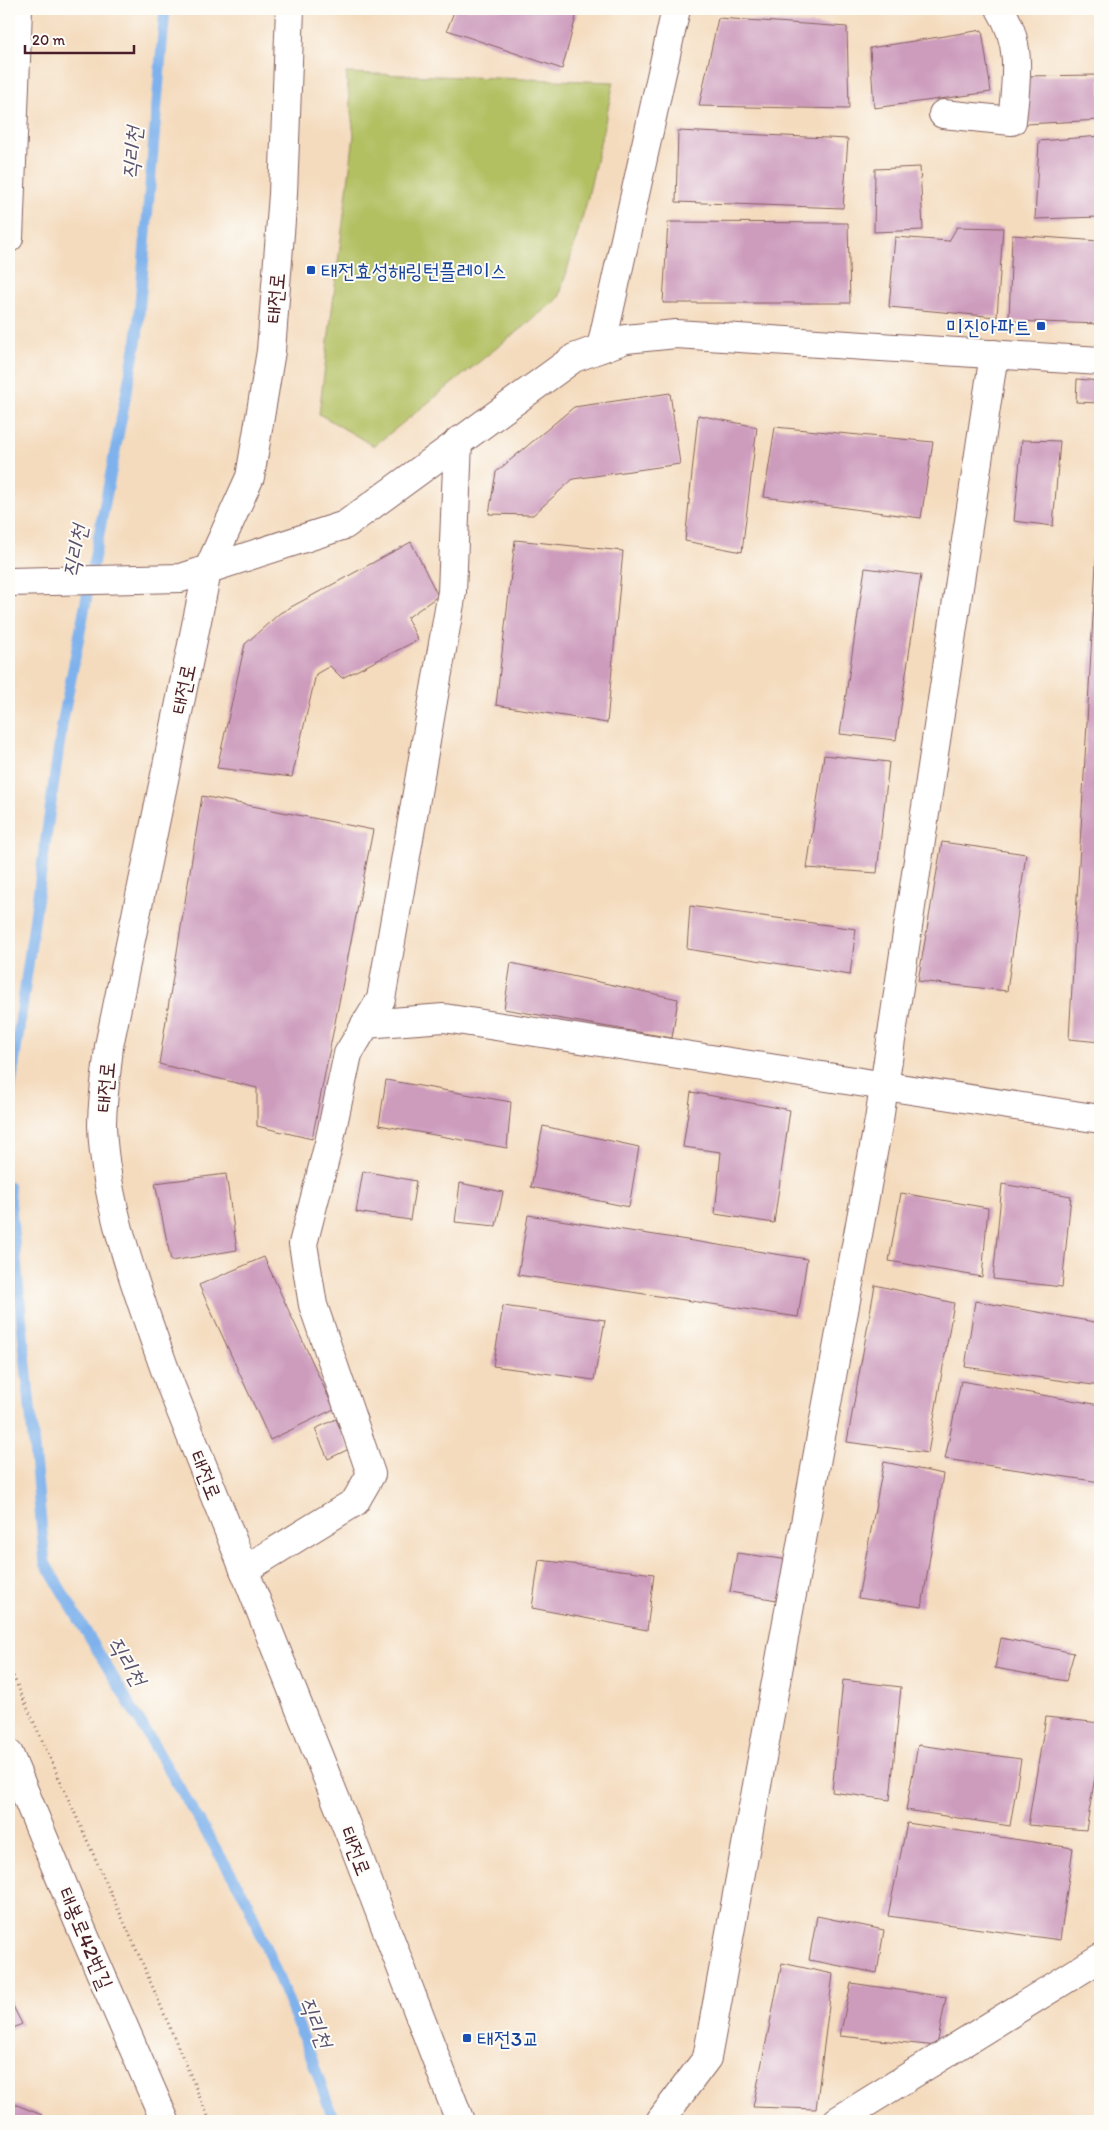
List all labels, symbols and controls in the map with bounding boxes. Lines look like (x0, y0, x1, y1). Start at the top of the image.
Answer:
scale bar (25, 22, 134, 54)
text: 20 m (32, 31, 66, 49)
water label: 직리천 (116, 123, 148, 181)
place label: 태전효성해링턴플레이스 (321, 258, 507, 283)
marker: 태전효성해링턴플레이스 (305, 264, 317, 276)
street label: 태전로 (260, 272, 290, 324)
place label: 미진아파트 (947, 314, 1031, 339)
marker: 미진아파트 (1035, 320, 1047, 332)
water label: 직리천 (57, 520, 94, 580)
street label: 태전로 (166, 662, 200, 716)
street label: 태전로 (90, 1061, 120, 1113)
street label: 태전로 (185, 1447, 227, 1503)
water label: 직리천 (102, 1631, 153, 1693)
street label: 태전로 (335, 1823, 377, 1879)
street label: 태봉로42번길 (53, 1883, 119, 1993)
water label: 직리천 (294, 1992, 339, 2054)
place label: 태전3교 (477, 2026, 539, 2051)
marker: 태전3교 (461, 2032, 473, 2044)

